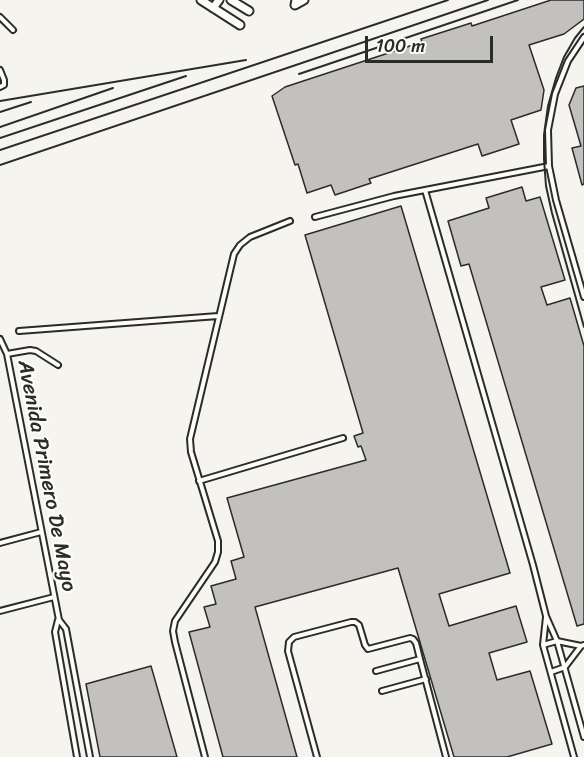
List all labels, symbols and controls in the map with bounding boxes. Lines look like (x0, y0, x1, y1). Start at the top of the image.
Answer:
scale bar (368, 24, 496, 62)
text: 100 m (376, 30, 425, 62)
street label: Avenida Primero De Mayo (11, 358, 81, 594)

